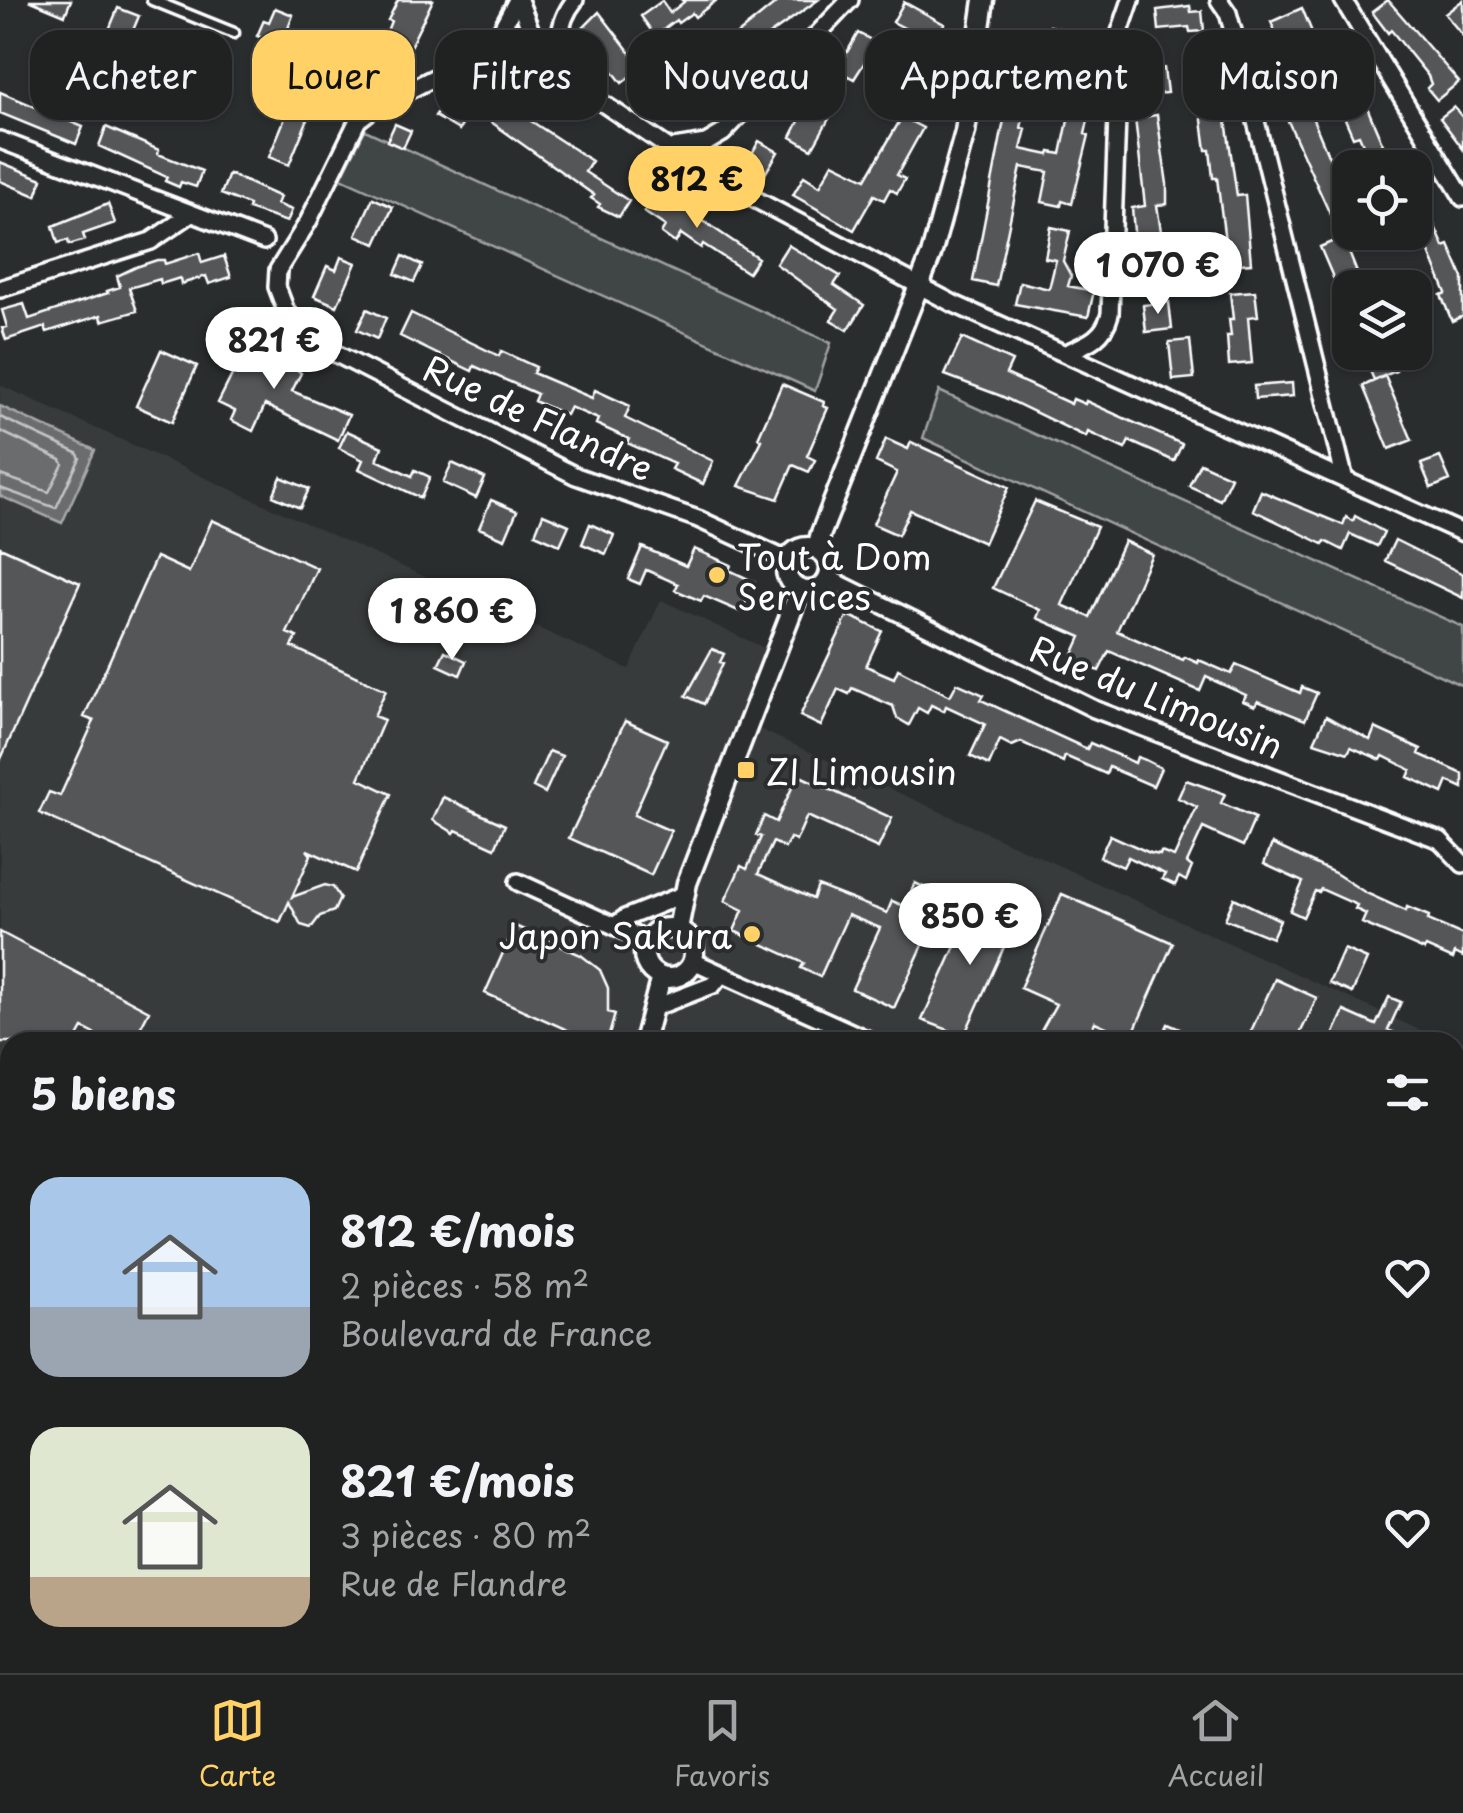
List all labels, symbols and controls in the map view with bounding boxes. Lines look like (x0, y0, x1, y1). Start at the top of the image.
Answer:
chip: Acheter (30, 30, 232, 120)
chip: Louer (252, 30, 415, 120)
chip: Filtres (435, 30, 607, 120)
chip: Nouveau (627, 30, 845, 120)
chip: Appartement (865, 30, 1163, 120)
chip: Maison (1183, 30, 1374, 120)
pin: 812 € (627, 146, 767, 231)
map controls (1332, 150, 1432, 370)
button: locate (1332, 150, 1432, 250)
text: 812 € (650, 154, 744, 202)
pin: 1 070 € (1066, 232, 1250, 317)
text: 1 070 € (1096, 240, 1220, 288)
button: layers (1332, 270, 1432, 370)
pin: 821 € (204, 307, 344, 392)
text: 821 € (228, 315, 320, 363)
street label: Rue de Flandre (415, 340, 663, 494)
place label: Tout à Dom Services (737, 529, 932, 622)
marker: Tout à Dom Services (706, 564, 728, 586)
pin: 1 860 € (360, 578, 544, 663)
text: 1 860 € (390, 586, 514, 634)
street label: Rue du Limousin (1022, 621, 1292, 771)
place label: ZI Limousin (766, 744, 957, 797)
marker: ZI Limousin (735, 759, 757, 781)
pin: 850 € (900, 883, 1040, 968)
text: 850 € (921, 891, 1019, 939)
place label: Japon Sakura (499, 908, 733, 961)
marker: Japon Sakura (741, 923, 763, 945)
text: 5 biens (30, 1061, 176, 1124)
icon: filters (1380, 1065, 1435, 1120)
text: 812 €/mois (340, 1198, 575, 1261)
icon: home (110, 1217, 230, 1337)
icon: heart (1380, 1250, 1435, 1305)
text: 2 pièces · 58 m² (340, 1261, 589, 1309)
text: Boulevard de France (340, 1309, 652, 1357)
text: 821 €/mois (340, 1448, 575, 1511)
icon: home (110, 1467, 230, 1587)
icon: heart (1380, 1500, 1435, 1555)
text: 3 pièces · 80 m² (340, 1511, 591, 1559)
text: Rue de Flandre (340, 1559, 567, 1607)
tab: Carte (199, 1693, 276, 1796)
tab: Favoris (674, 1693, 770, 1796)
tab: Accueil (1168, 1693, 1264, 1796)

